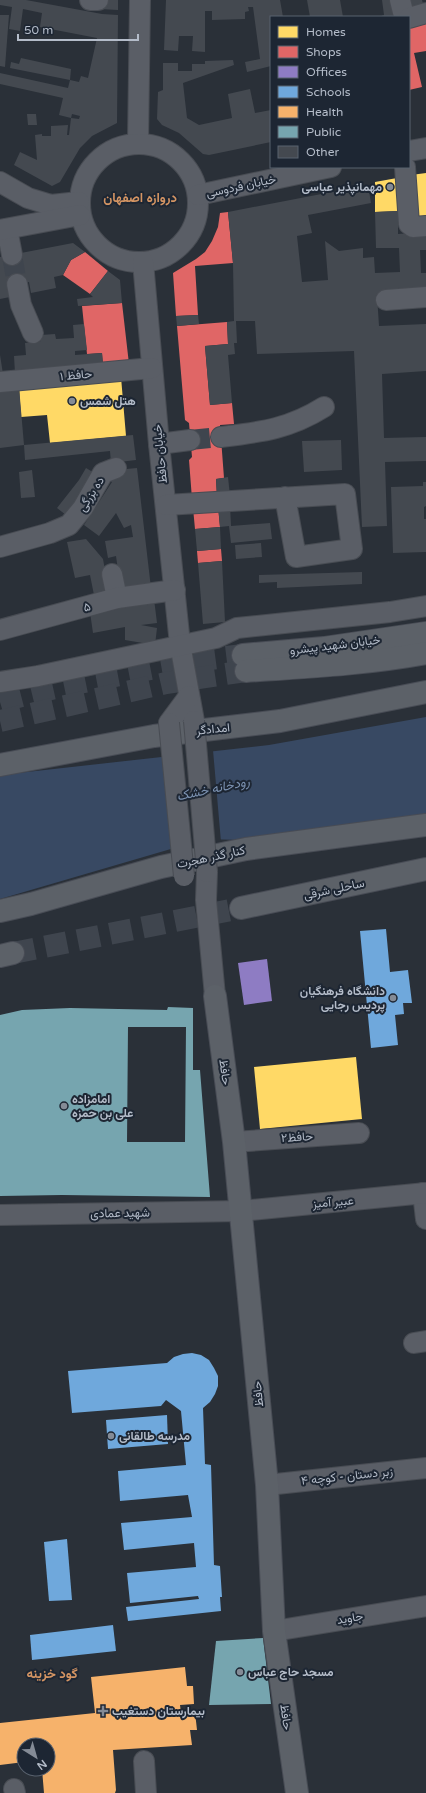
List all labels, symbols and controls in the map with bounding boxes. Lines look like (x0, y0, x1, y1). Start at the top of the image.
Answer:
scale bar (18, 16, 138, 42)
legend (270, 16, 410, 168)
text: 50 m (24, 23, 53, 37)
text: Homes (306, 25, 346, 39)
text: Shops (306, 45, 341, 59)
text: Offices (306, 65, 347, 79)
text: Schools (306, 85, 351, 99)
text: Health (306, 105, 343, 119)
text: Public (306, 125, 341, 139)
text: Other (306, 145, 339, 159)
street label: خیابان فردوسی (205, 172, 277, 201)
place label: مهمانپذیر عباسی (301, 180, 382, 195)
marker: مهمانپذیر عباسی (385, 182, 395, 192)
district label: دروازه اصفهان (103, 190, 177, 206)
street label: حافظ ۱ (59, 367, 93, 383)
place label: هتل شمس (80, 394, 136, 408)
marker: هتل شمس (67, 396, 77, 406)
street label: خیابان حافظ (150, 424, 170, 484)
street label: ده بزرگی (75, 474, 108, 515)
street label: ۵ (82, 599, 92, 615)
street label: خیابان شهید پیشرو (289, 632, 381, 658)
street label: امدادگر (194, 720, 231, 739)
water label: رودخانه خشک (175, 773, 252, 805)
street label: کنار گذر هجرت (176, 843, 247, 872)
street label: ساحلی شرقی (302, 876, 366, 903)
place label: دانشگاه فرهنگیان پردیس رجایی (300, 984, 385, 1013)
marker: دانشگاه فرهنگیان پردیس رجایی (388, 993, 398, 1003)
street label: حافظ (216, 1058, 234, 1086)
place label: امامزاده علی بن حمزه (72, 1092, 133, 1121)
marker: امامزاده علی بن حمزه (59, 1101, 69, 1111)
street label: ۲حافظ (280, 1129, 314, 1145)
street label: عبیر آمیز (311, 1193, 354, 1212)
street label: شهید عمادی (90, 1205, 150, 1222)
street label: حافظ (250, 1380, 266, 1408)
place label: مدرسه طالقانی (119, 1429, 191, 1444)
marker: مدرسه طالقانی (106, 1431, 116, 1441)
street label: زبر دستان - کوچه ۴ (300, 1464, 394, 1489)
street label: جاوید (336, 1609, 364, 1628)
place label: مسجد حاج عباس (248, 1665, 334, 1680)
district label: گود خزینه (26, 1666, 78, 1682)
marker: مسجد حاج عباس (235, 1667, 245, 1677)
street label: حافظ (277, 1703, 295, 1731)
place label: بیمارستان دستغیب (112, 1704, 205, 1719)
marker: بیمارستان دستغیب (97, 1705, 109, 1717)
north arrow (16, 1737, 56, 1777)
text: N (34, 1757, 49, 1772)

